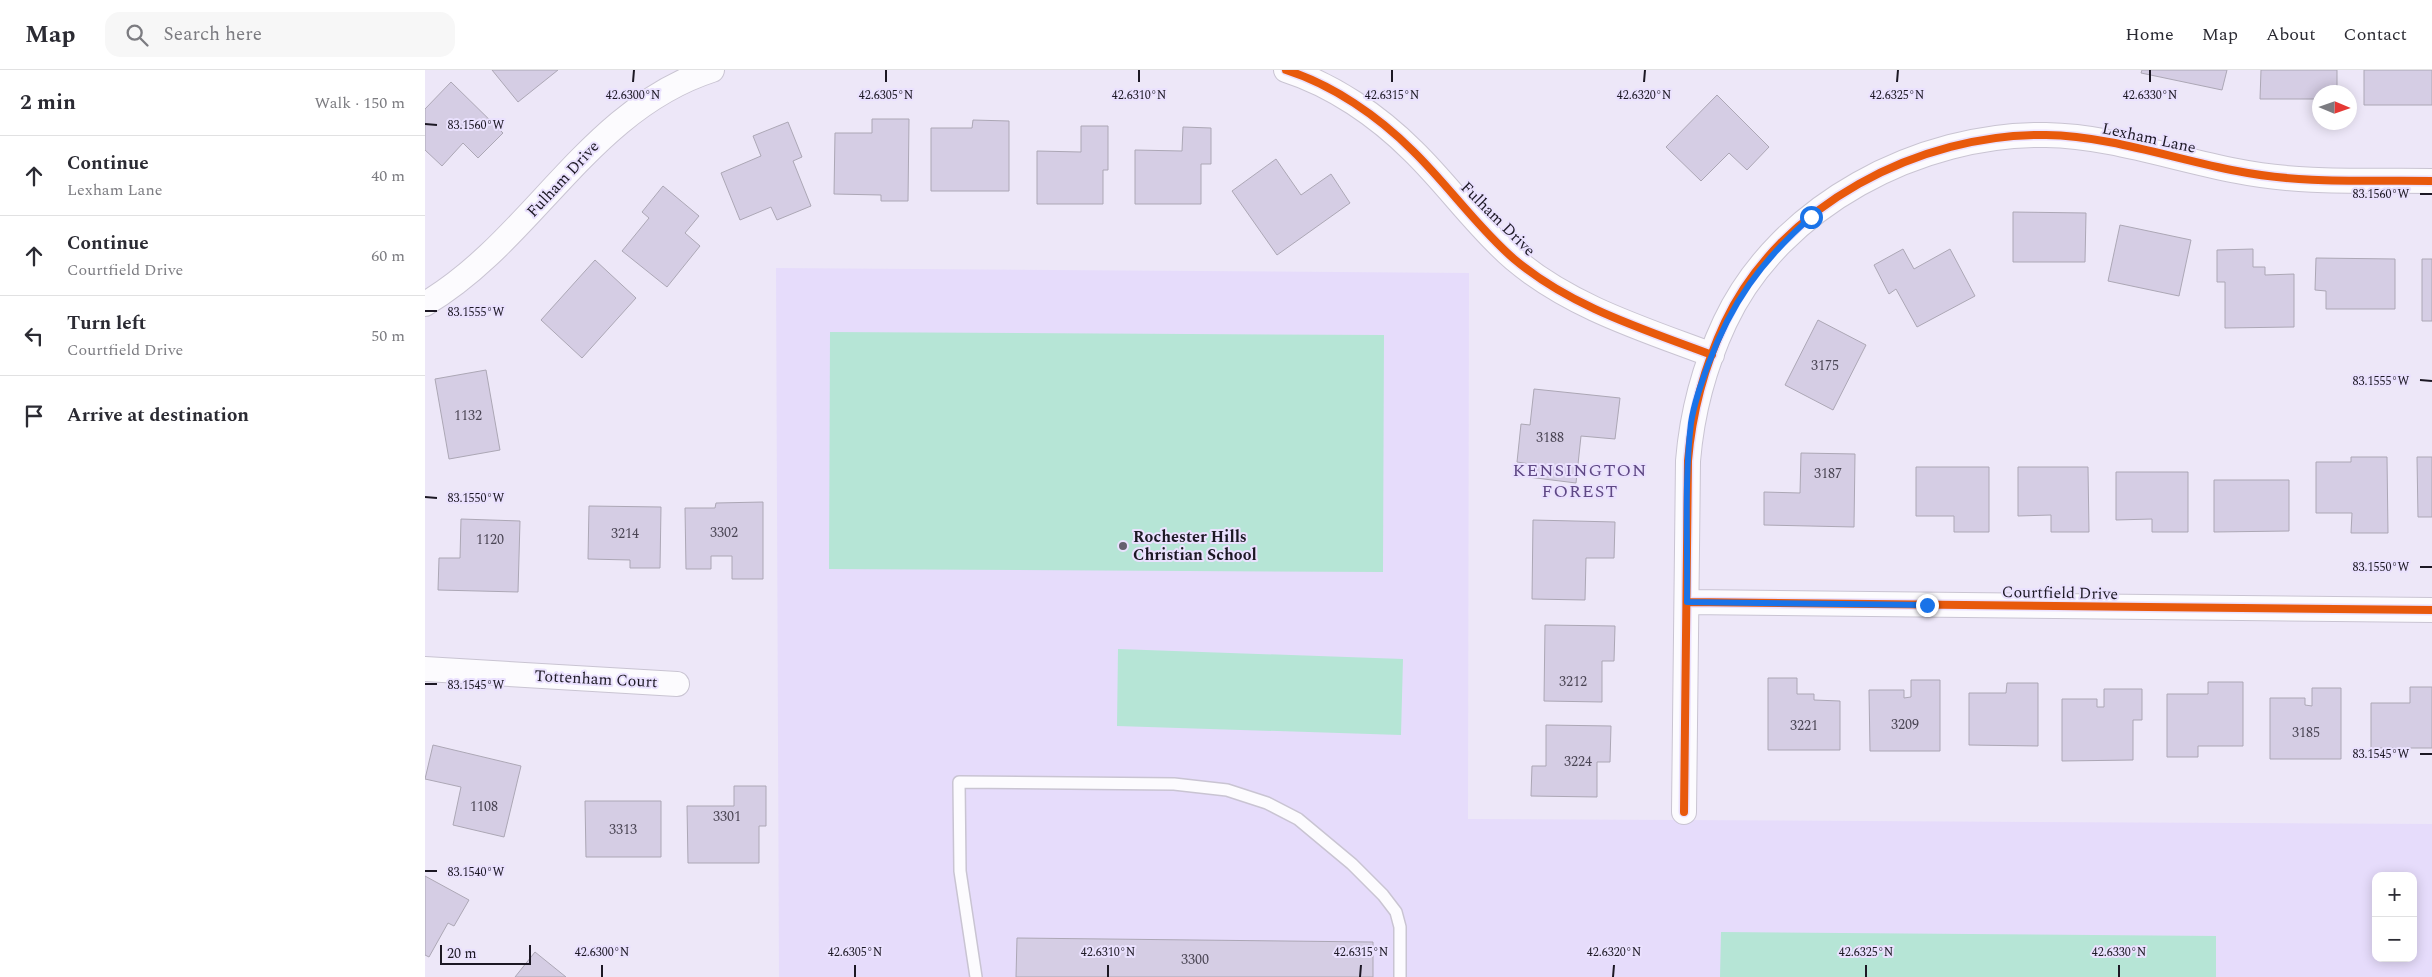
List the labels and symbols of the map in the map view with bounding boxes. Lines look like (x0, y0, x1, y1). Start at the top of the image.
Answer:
north arrow (2312, 85, 2357, 130)
text: 42.6300°N (606, 86, 660, 105)
text: 42.6305°N (859, 86, 913, 105)
text: 42.6310°N (1112, 86, 1166, 105)
text: 42.6315°N (1365, 86, 1419, 105)
text: 42.6320°N (1617, 86, 1671, 105)
text: 42.6325°N (1870, 86, 1924, 105)
text: 42.6330°N (2123, 86, 2177, 105)
text: 83.1560°W (448, 116, 505, 135)
street label: Lexham Lane (2100, 116, 2198, 160)
street label: Fulham Drive (521, 135, 605, 223)
street label: Fulham Drive (1455, 176, 1541, 262)
text: 83.1560°W (2353, 185, 2410, 204)
route start (1800, 206, 1823, 229)
text: 83.1555°W (448, 303, 505, 322)
house number: 3175 (1811, 355, 1839, 376)
text: 83.1555°W (2353, 372, 2410, 391)
house number: 1132 (454, 405, 482, 426)
house number: 3188 (1536, 427, 1564, 448)
district label: KENSINGTON FOREST (1513, 457, 1647, 505)
house number: 3187 (1814, 463, 1842, 484)
text: 83.1550°W (448, 489, 505, 508)
house number: 3302 (710, 522, 738, 543)
house number: 3214 (611, 523, 639, 544)
place label: Rochester Hills Christian School (1133, 525, 1257, 567)
house number: 1120 (476, 529, 504, 550)
marker: Rochester Hills Christian School (1117, 540, 1129, 552)
text: 83.1550°W (2353, 558, 2410, 577)
street label: Courtfield Drive (2002, 580, 2118, 606)
route end (1916, 594, 1939, 617)
street label: Tottenham Court (534, 664, 658, 694)
house number: 3212 (1559, 671, 1587, 692)
text: 83.1545°W (448, 676, 505, 695)
house number: 3209 (1891, 714, 1919, 735)
house number: 3221 (1790, 715, 1818, 736)
house number: 3185 (2292, 722, 2320, 743)
text: 83.1545°W (2353, 745, 2410, 764)
house number: 3224 (1564, 751, 1592, 772)
house number: 1108 (470, 796, 498, 817)
house number: 3301 (713, 806, 741, 827)
house number: 3313 (609, 819, 637, 840)
text: 83.1540°W (448, 863, 505, 882)
scale bar (440, 942, 531, 965)
text: 42.6300°N (575, 943, 629, 962)
text: 42.6305°N (828, 943, 882, 962)
text: 42.6310°N (1081, 943, 1135, 962)
text: 42.6315°N (1334, 943, 1388, 962)
text: 42.6320°N (1587, 943, 1641, 962)
text: 42.6325°N (1839, 943, 1893, 962)
text: 42.6330°N (2092, 943, 2146, 962)
house number: 3300 (1181, 949, 1209, 970)

